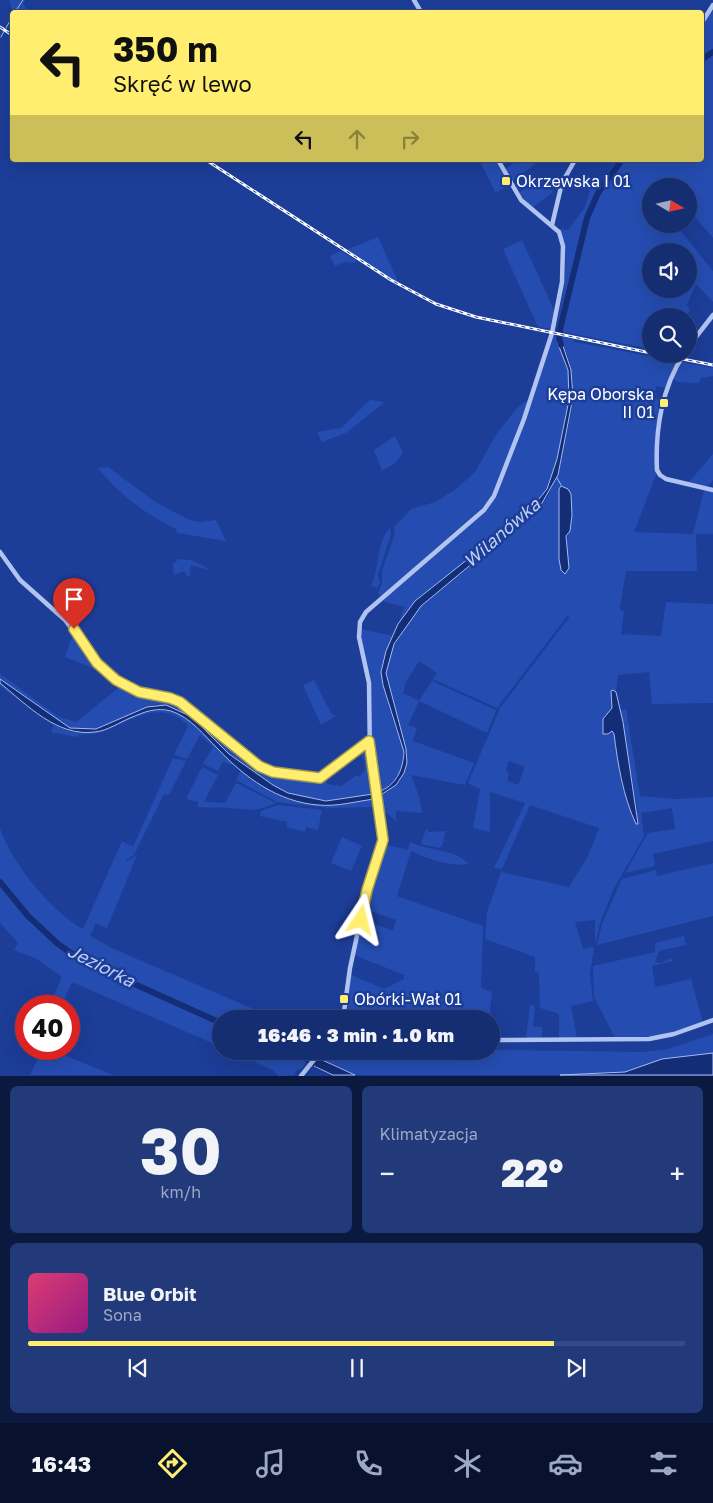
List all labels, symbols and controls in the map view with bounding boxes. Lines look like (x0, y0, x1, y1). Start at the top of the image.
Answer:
text: 350 m (113, 28, 218, 70)
icon: left (30, 30, 95, 95)
text: Skręć w lewo (113, 70, 252, 97)
icon: left (290, 125, 318, 153)
icon: ahead (343, 125, 371, 153)
icon: right (396, 125, 424, 153)
place label: Okrzewska I 01 (516, 171, 631, 191)
marker: Okrzewska I 01 (500, 175, 512, 187)
north arrow (642, 178, 698, 232)
map controls (642, 178, 697, 363)
button: sound (642, 243, 697, 298)
button: search (642, 308, 697, 363)
place label: Kępa Oborska II 01 (547, 384, 654, 422)
marker: Kępa Oborska II 01 (658, 397, 670, 409)
water label: Wilanówka (458, 492, 545, 572)
pin (53, 578, 95, 629)
icon: arrive (60, 585, 88, 613)
position arrow (334, 893, 386, 945)
water label: Jeziorka (64, 939, 139, 992)
place label: Obórki-Wał 01 (354, 989, 462, 1009)
marker: Obórki-Wał 01 (338, 993, 350, 1005)
speed limit sign: 40 (15, 995, 80, 1060)
text: 16:46 · 3 min · 1.0 km (258, 1023, 454, 1046)
text: 30 (140, 1110, 222, 1188)
text: Klimatyzacja (380, 1124, 478, 1144)
text: 22° (501, 1150, 563, 1195)
text: − (380, 1157, 395, 1190)
text: + (670, 1157, 685, 1190)
text: km/h (160, 1182, 201, 1202)
text: Blue Orbit (103, 1282, 197, 1305)
text: Sona (103, 1305, 142, 1325)
icon: previous (124, 1354, 152, 1382)
icon: pause (343, 1354, 371, 1382)
icon: next (562, 1354, 590, 1382)
icon: directions (155, 1446, 190, 1481)
icon: music (253, 1446, 288, 1481)
icon: phone (351, 1446, 386, 1481)
icon: climate (450, 1446, 485, 1481)
icon: car (548, 1446, 583, 1481)
icon: filters (646, 1446, 681, 1481)
text: 16:43 (32, 1450, 91, 1477)

